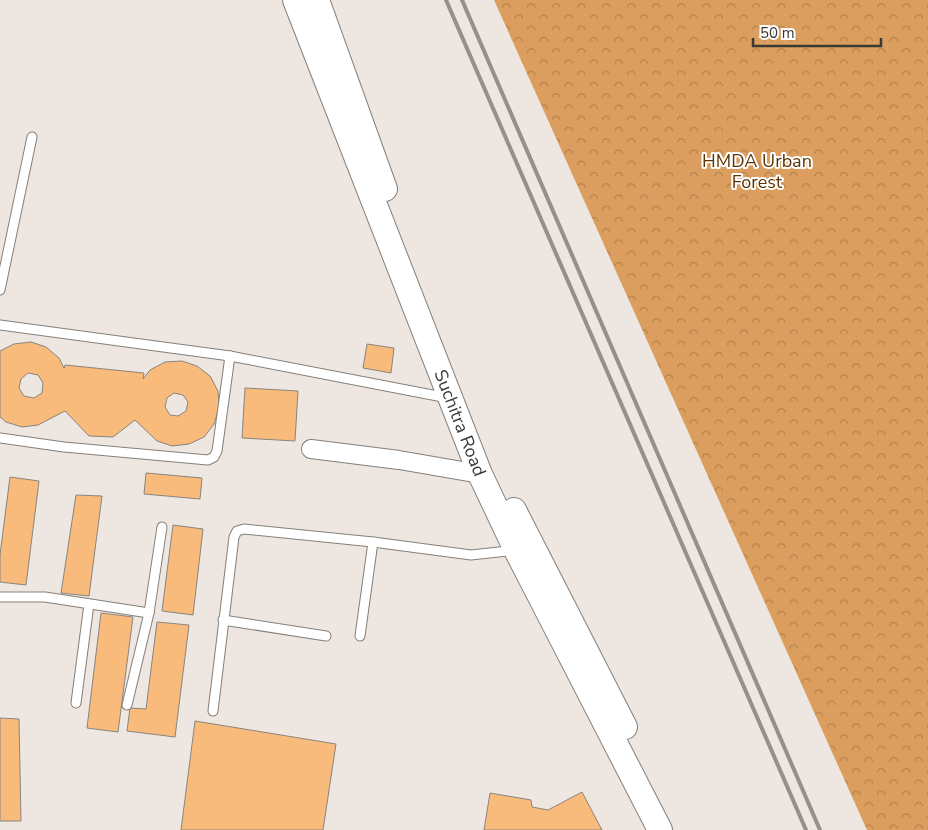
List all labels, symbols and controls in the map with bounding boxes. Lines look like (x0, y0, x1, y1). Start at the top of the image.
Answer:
scale bar (753, 15, 880, 47)
text: 50 m (760, 23, 795, 43)
park label: HMDA Urban Forest (702, 149, 812, 194)
street label: Suchitra Road (428, 366, 492, 480)

